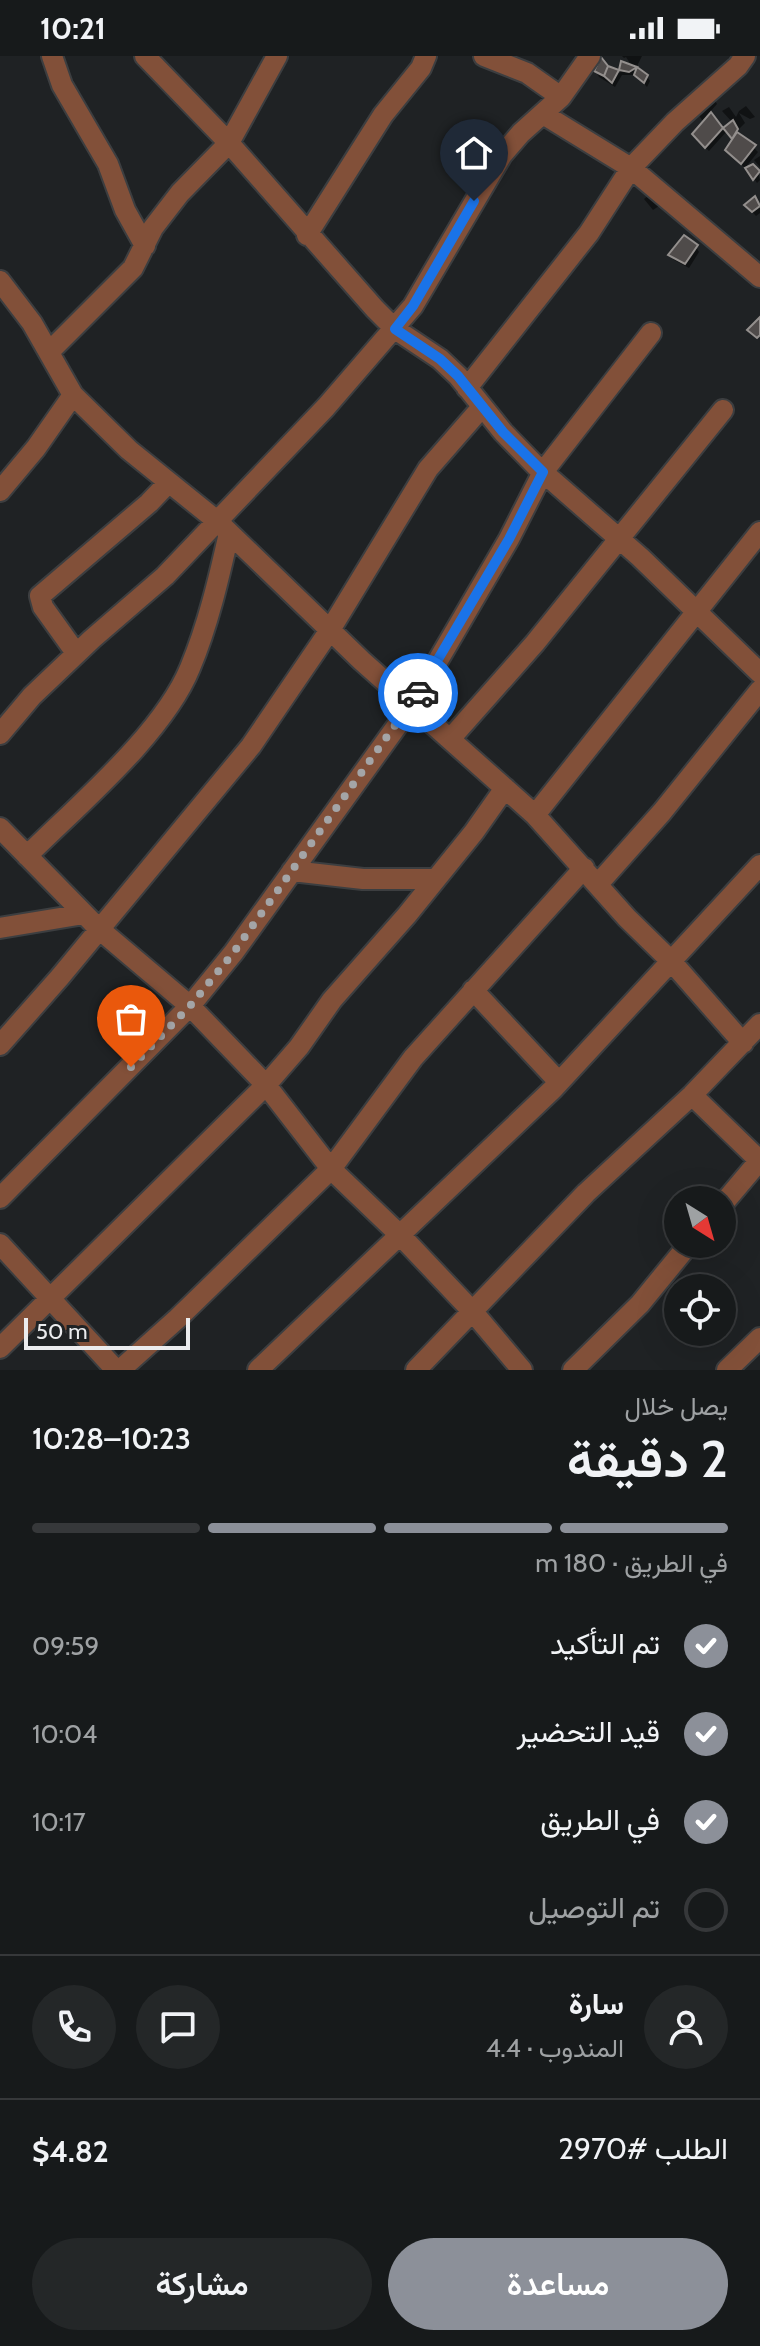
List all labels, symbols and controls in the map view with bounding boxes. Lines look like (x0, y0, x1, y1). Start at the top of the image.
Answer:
text: 10:21 (40, 10, 106, 47)
pin (440, 119, 508, 201)
icon: home (452, 131, 496, 175)
courier (378, 653, 458, 733)
icon: car (396, 671, 440, 715)
pin (97, 985, 165, 1067)
icon: bag (109, 997, 153, 1041)
north arrow (664, 1186, 736, 1258)
map controls (664, 1186, 736, 1346)
button: locate (664, 1274, 736, 1346)
scale bar (24, 1314, 190, 1350)
text: 50 m (36, 1318, 88, 1345)
text: يصل خلال (625, 1390, 728, 1422)
text: 10:23–10:28 (32, 1420, 191, 1457)
text: 2 دقيقة (567, 1427, 728, 1490)
text: في الطريق · 180 m (535, 1547, 728, 1579)
icon: check (684, 1624, 728, 1668)
text: تم التأكيد (550, 1625, 660, 1662)
text: 09:59 (32, 1630, 99, 1662)
icon: check (684, 1712, 728, 1756)
text: قيد التحضير (517, 1713, 660, 1750)
text: 10:04 (32, 1718, 97, 1750)
icon: check (684, 1800, 728, 1844)
text: في الطريق (540, 1801, 660, 1838)
text: 10:17 (32, 1806, 86, 1838)
text: تم التوصيل (528, 1889, 660, 1926)
button: phone (32, 1985, 116, 2069)
button: chat (136, 1985, 220, 2069)
text: سارة (569, 1985, 624, 2022)
button: person (644, 1985, 728, 2069)
text: المندوب · 4.4 (486, 2032, 624, 2064)
text: الطلب #2970 (558, 2130, 728, 2167)
text: $4.82 (32, 2133, 109, 2170)
button: مشاركة (32, 2238, 372, 2330)
button: مساعدة (388, 2238, 728, 2330)

